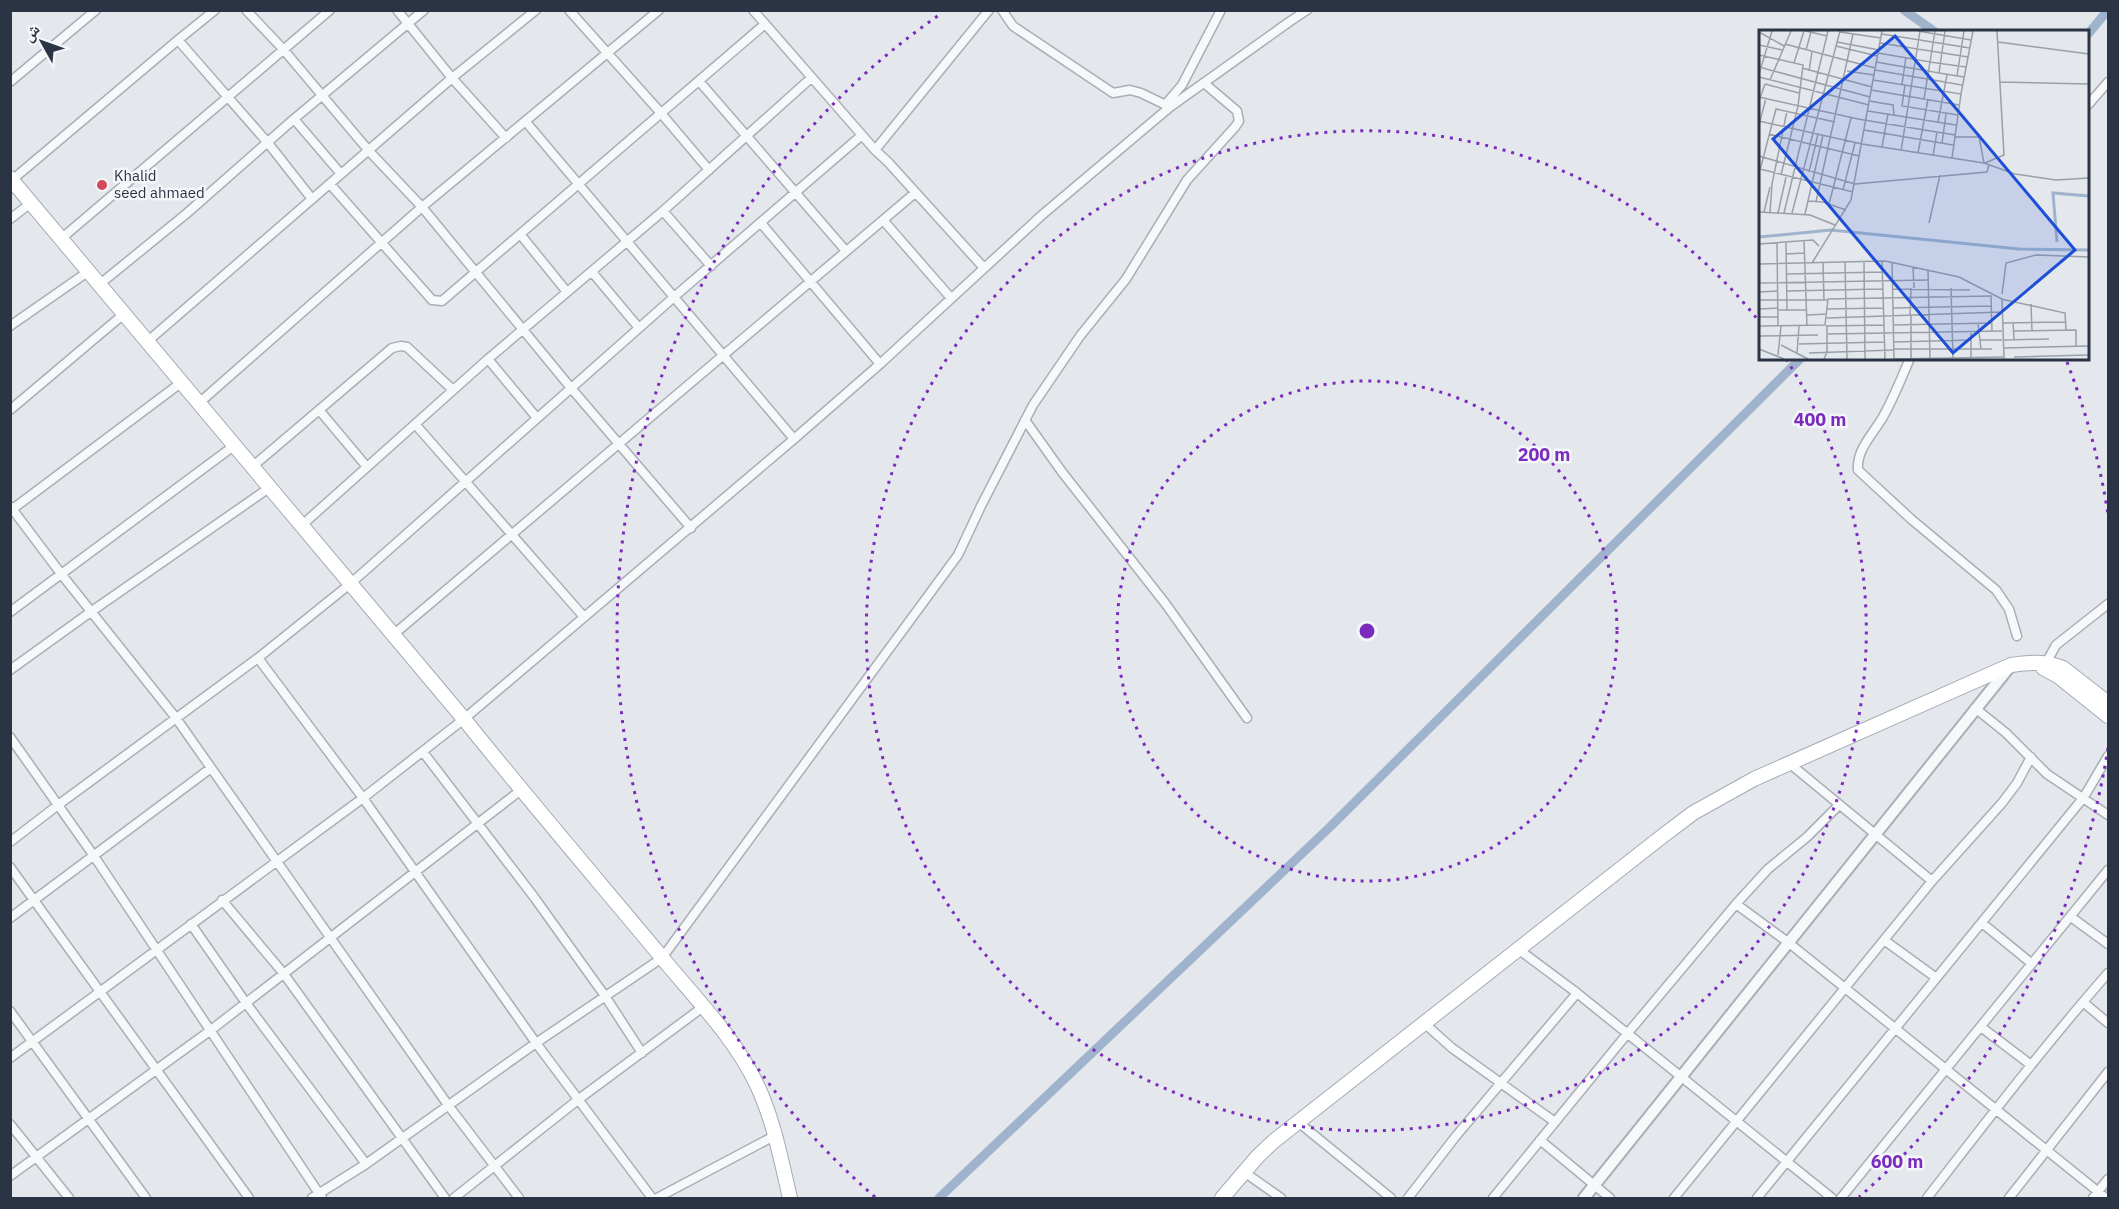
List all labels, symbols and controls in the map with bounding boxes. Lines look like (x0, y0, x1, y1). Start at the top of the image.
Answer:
north arrow (12, 12, 72, 72)
text: ش (17, 19, 44, 45)
inset map (1759, 30, 2089, 360)
place label: Khalid seed ahmaed (114, 166, 205, 202)
marker: Khalid seed ahmaed (95, 178, 109, 192)
text: 400 m (1794, 408, 1846, 431)
text: 200 m (1518, 443, 1570, 466)
centre of rings (1357, 621, 1377, 641)
text: 600 m (1871, 1150, 1923, 1173)

